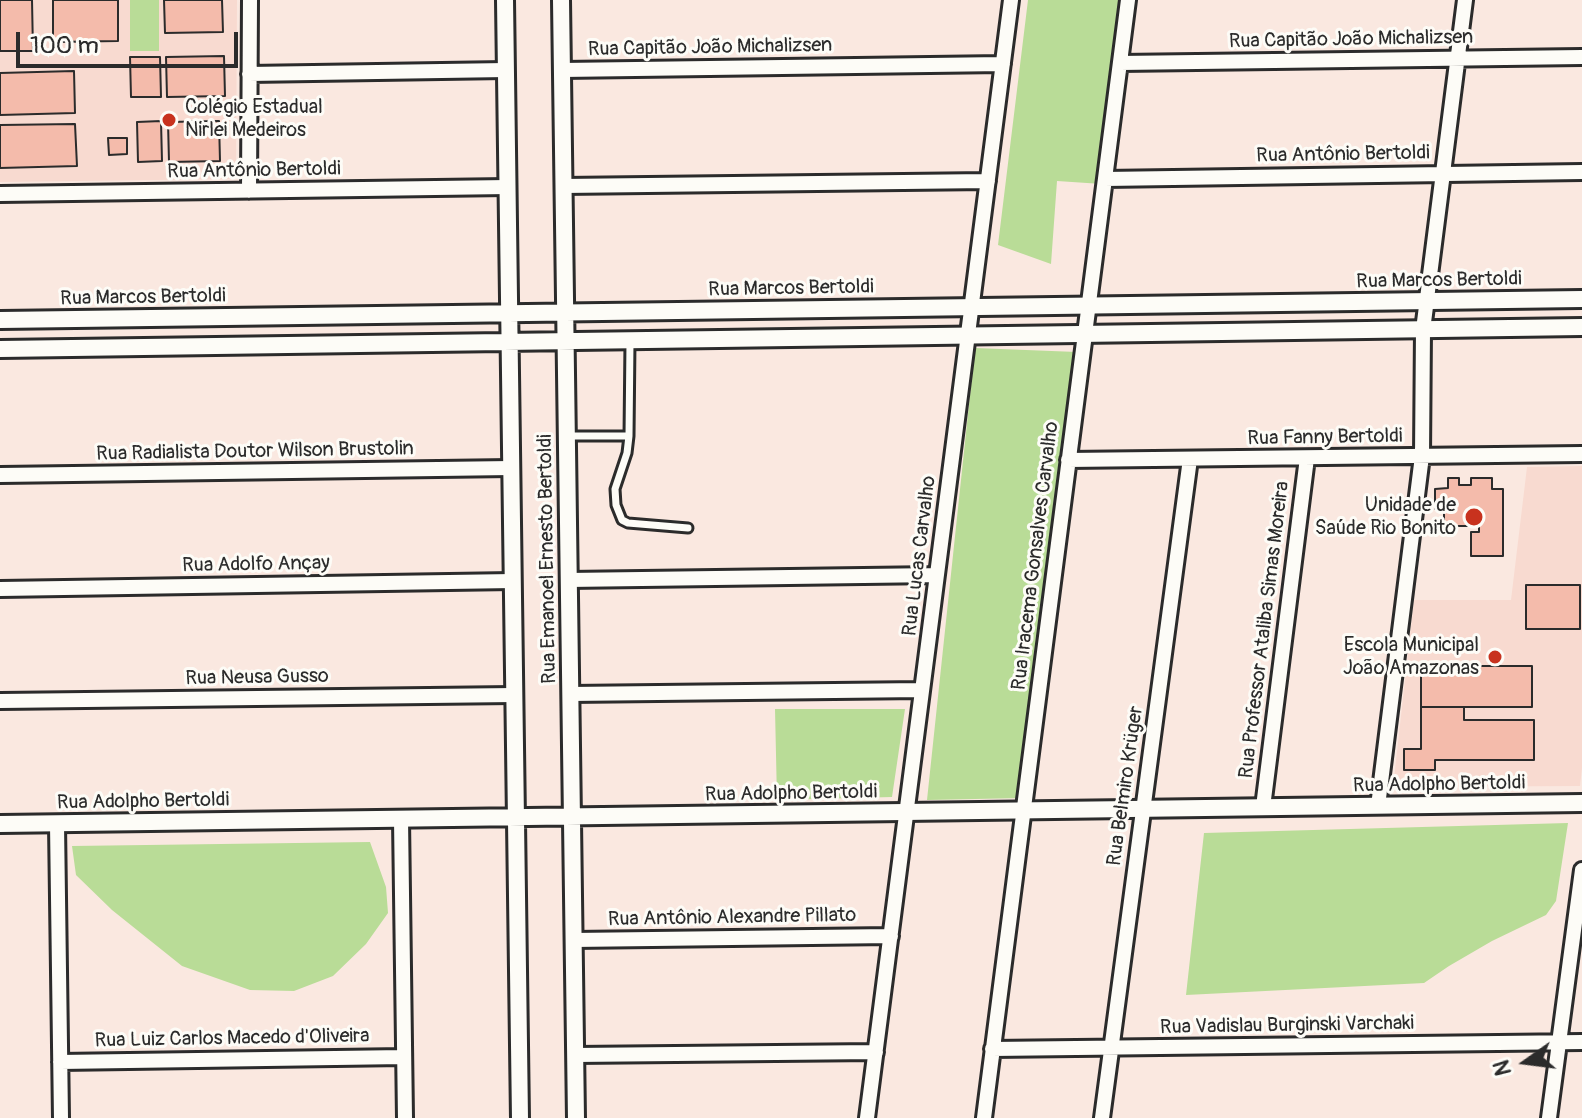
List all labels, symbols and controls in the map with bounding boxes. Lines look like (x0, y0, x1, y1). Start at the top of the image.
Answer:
scale bar (20, 16, 242, 66)
street label: Rua Capitão João Michalizsen (1229, 26, 1473, 54)
text: 100 m (30, 31, 99, 60)
street label: Rua Capitão João Michalizsen (588, 34, 832, 62)
place label: Colégio Estadual Nirlei Medeiros (185, 96, 323, 143)
marker: Colégio Estadual Nirlei Medeiros (160, 111, 178, 129)
street label: Rua Antônio Bertoldi (1256, 141, 1430, 169)
street label: Rua Antônio Bertoldi (167, 157, 341, 185)
street label: Rua Marcos Bertoldi (1356, 268, 1522, 294)
street label: Rua Marcos Bertoldi (708, 276, 874, 302)
street label: Rua Marcos Bertoldi (60, 285, 226, 311)
street label: Rua Iracema Gonsalves Carvalho (1008, 420, 1064, 692)
street label: Rua Fanny Bertoldi (1247, 425, 1403, 451)
street label: Rua Emanoel Ernesto Bertoldi (534, 434, 562, 684)
street label: Rua Radialista Doutor Wilson Brustolin (96, 437, 414, 467)
street label: Rua Lucas Carvalho (898, 474, 942, 638)
street label: Rua Professor Ataliba Simas Moreira (1235, 480, 1295, 780)
place label: Unidade de Saúde Rio Bonito (1315, 494, 1456, 541)
marker: Unidade de Saúde Rio Bonito (1463, 506, 1485, 528)
street label: Rua Adolfo Ançay (182, 552, 330, 578)
place label: Escola Municipal João Amazonas (1343, 634, 1479, 681)
marker: Escola Municipal João Amazonas (1486, 648, 1504, 666)
street label: Rua Neusa Gusso (185, 665, 329, 691)
street label: Rua Belmiro Krüger (1103, 705, 1149, 867)
street label: Rua Adolpho Bertoldi (1353, 771, 1525, 799)
street label: Rua Adolpho Bertoldi (705, 780, 877, 808)
street label: Rua Adolpho Bertoldi (57, 788, 229, 816)
street label: Rua Antônio Alexandre Pillato (608, 904, 856, 932)
street label: Rua Vadislau Burginski Varchaki (1160, 1012, 1414, 1040)
north arrow (1486, 1022, 1566, 1102)
street label: Rua Luiz Carlos Macedo d'Oliveira (94, 1025, 370, 1053)
text: N (1487, 1057, 1518, 1078)

